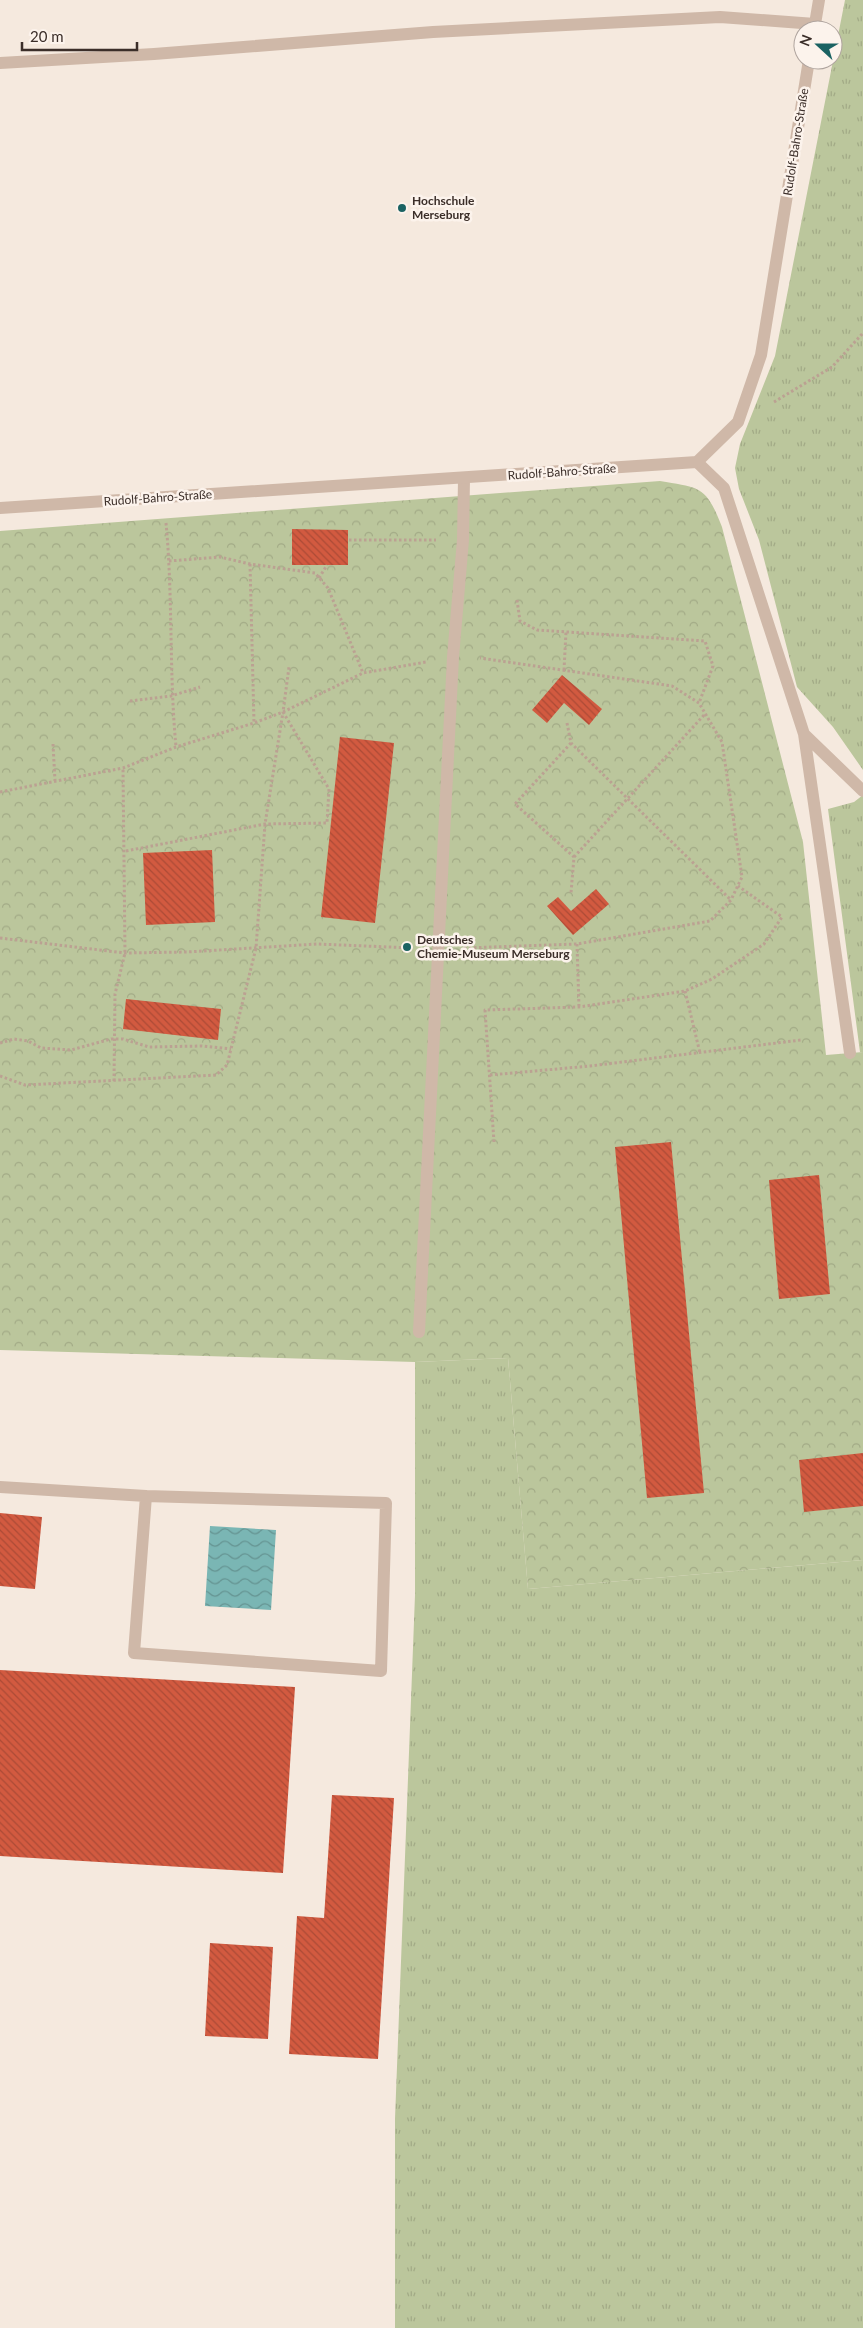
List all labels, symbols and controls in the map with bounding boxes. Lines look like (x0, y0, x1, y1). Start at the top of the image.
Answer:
scale bar (22, 20, 138, 52)
north arrow (793, 20, 843, 70)
text: 20 m (30, 27, 64, 45)
text: N (796, 32, 815, 48)
street label: Rudolf-Bahro-Straße (780, 87, 811, 197)
place label: Hochschule Merseburg (412, 193, 475, 222)
marker: Hochschule Merseburg (396, 202, 408, 214)
street label: Rudolf-Bahro-Straße (507, 460, 617, 483)
street label: Rudolf-Bahro-Straße (103, 486, 213, 509)
place label: Deutsches Chemie-Museum Merseburg (417, 932, 570, 961)
marker: Deutsches Chemie-Museum Merseburg (401, 941, 413, 953)

